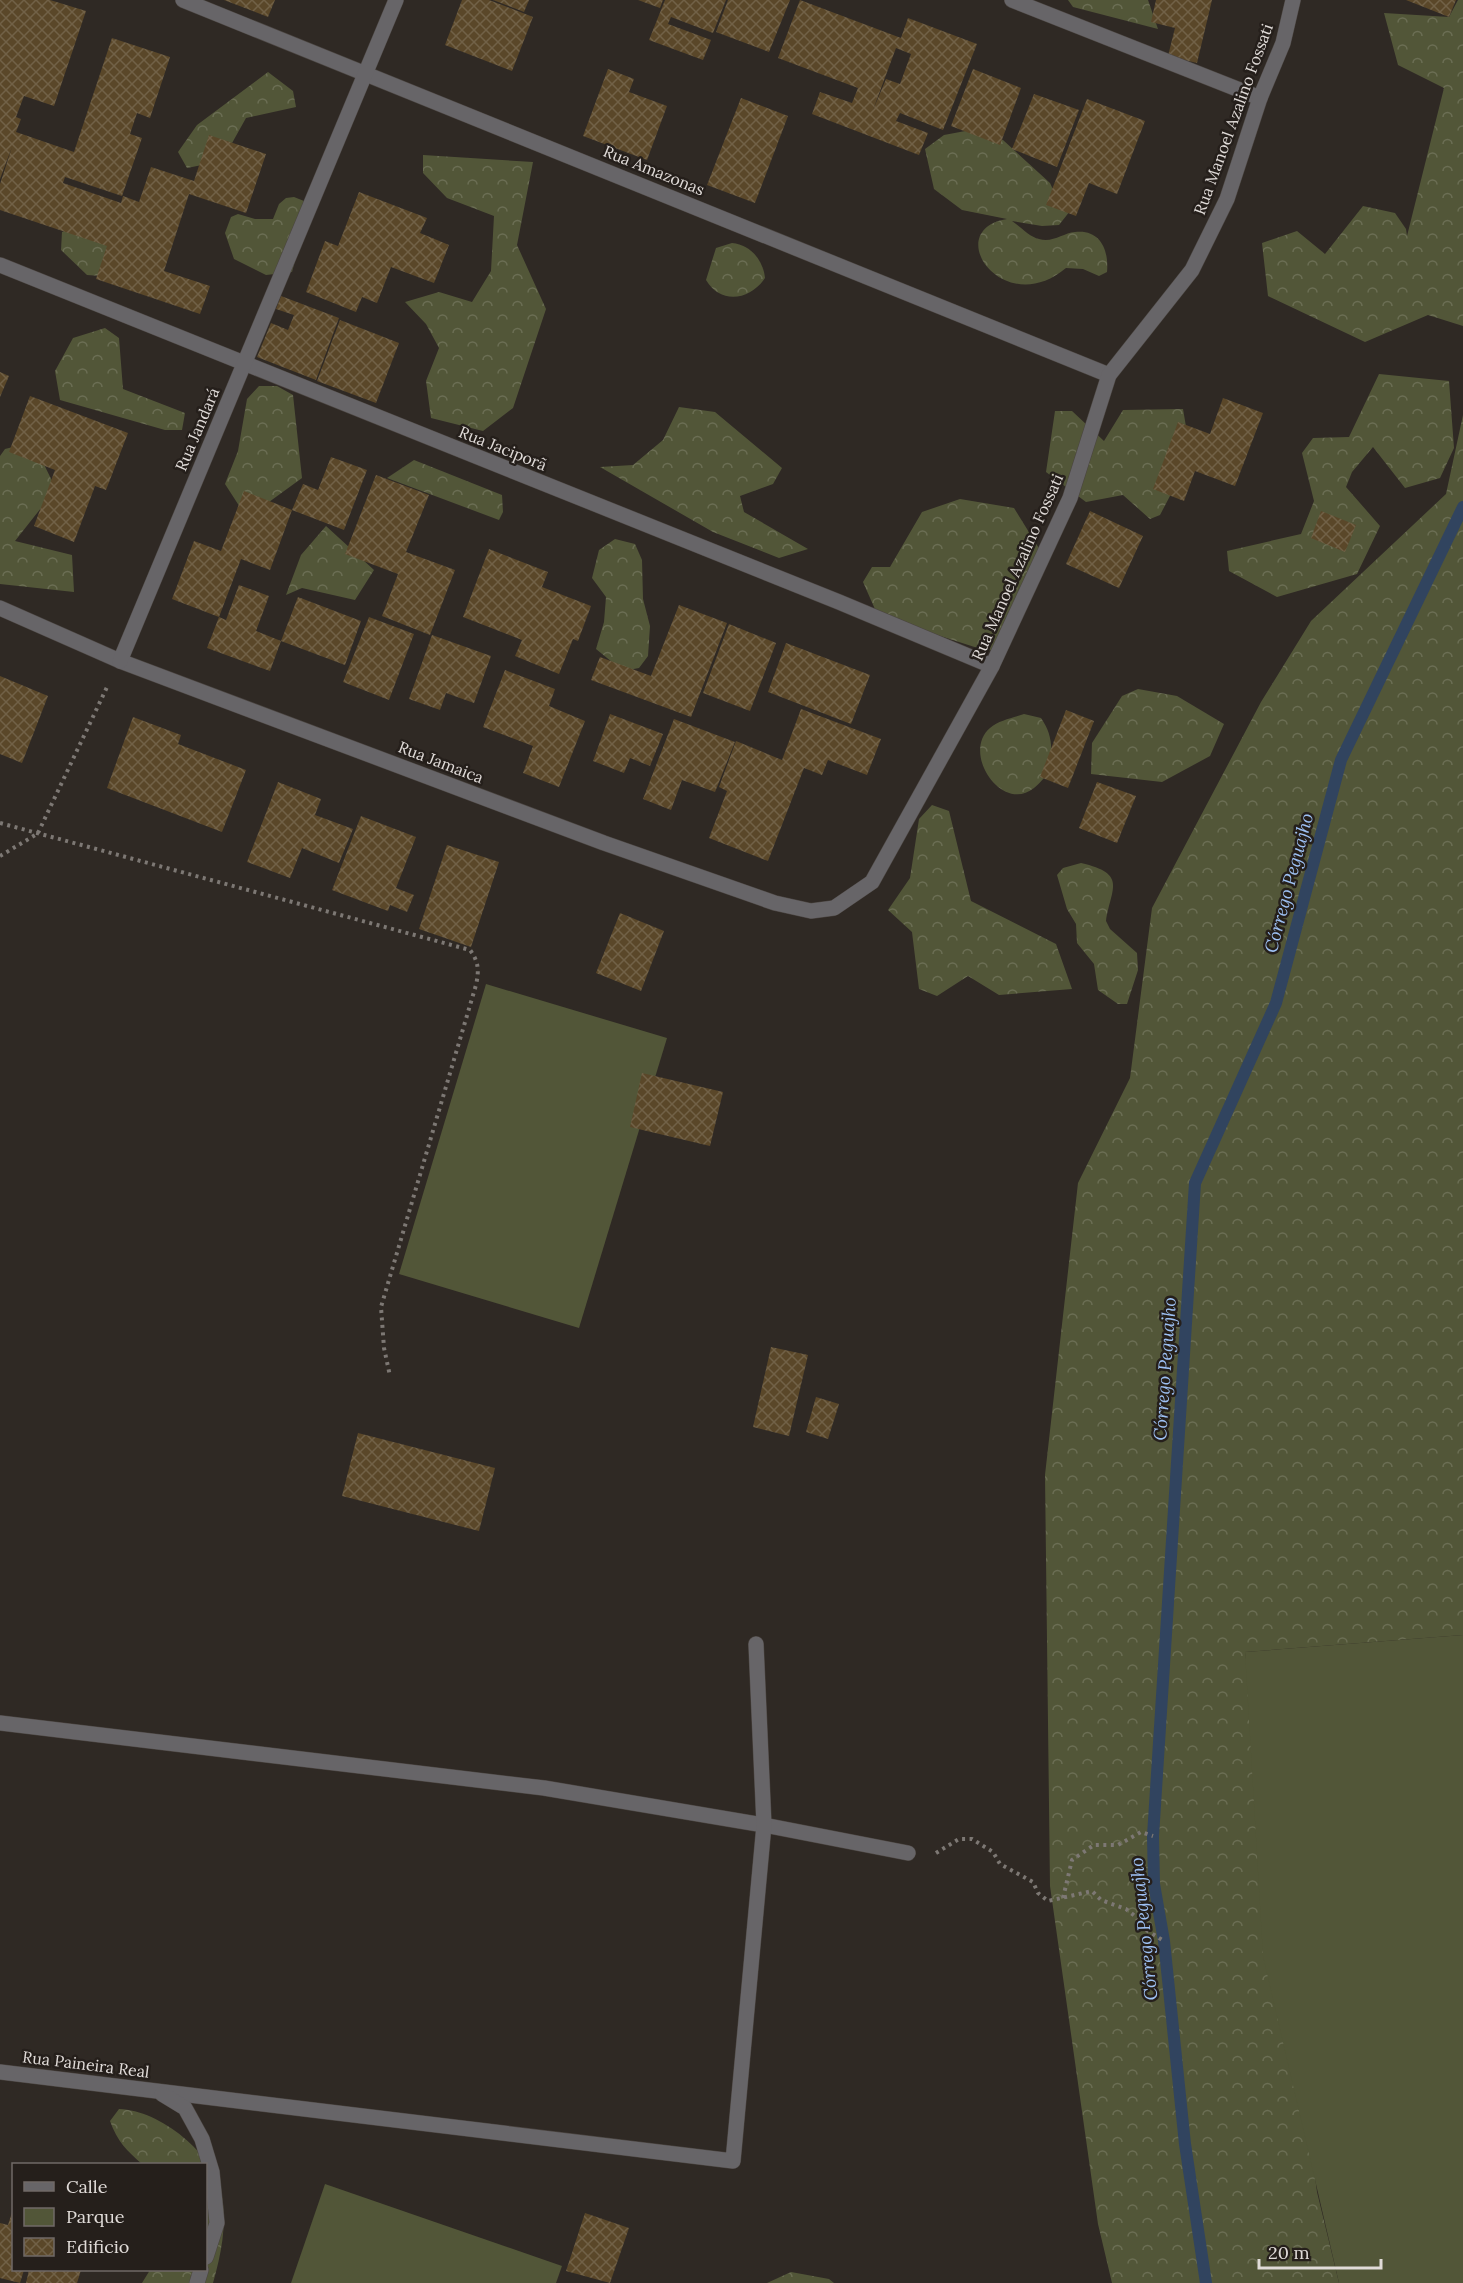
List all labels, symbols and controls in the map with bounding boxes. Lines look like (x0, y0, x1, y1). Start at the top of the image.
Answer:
street label: Rua Manoel Azalino Fossati (1189, 21, 1277, 217)
street label: Rua Amazonas (600, 141, 708, 199)
street label: Rua Jandará (170, 384, 224, 474)
street label: Rua Jaciporã (456, 421, 550, 475)
street label: Rua Manoel Azalino Fossati (967, 471, 1067, 663)
street label: Rua Jamaica (395, 737, 487, 787)
water label: Córrego Peguajho (1259, 810, 1318, 955)
water label: Córrego Peguajho (1148, 1296, 1181, 1441)
water label: Córrego Peguajho (1125, 1856, 1162, 2002)
street label: Rua Paineira Real (21, 2046, 151, 2082)
legend (12, 2163, 207, 2271)
text: Calle (66, 2175, 108, 2198)
text: Parque (66, 2205, 125, 2228)
scale bar (1259, 2232, 1380, 2270)
text: Edificio (66, 2235, 129, 2258)
text: 20 m (1268, 2241, 1310, 2264)

